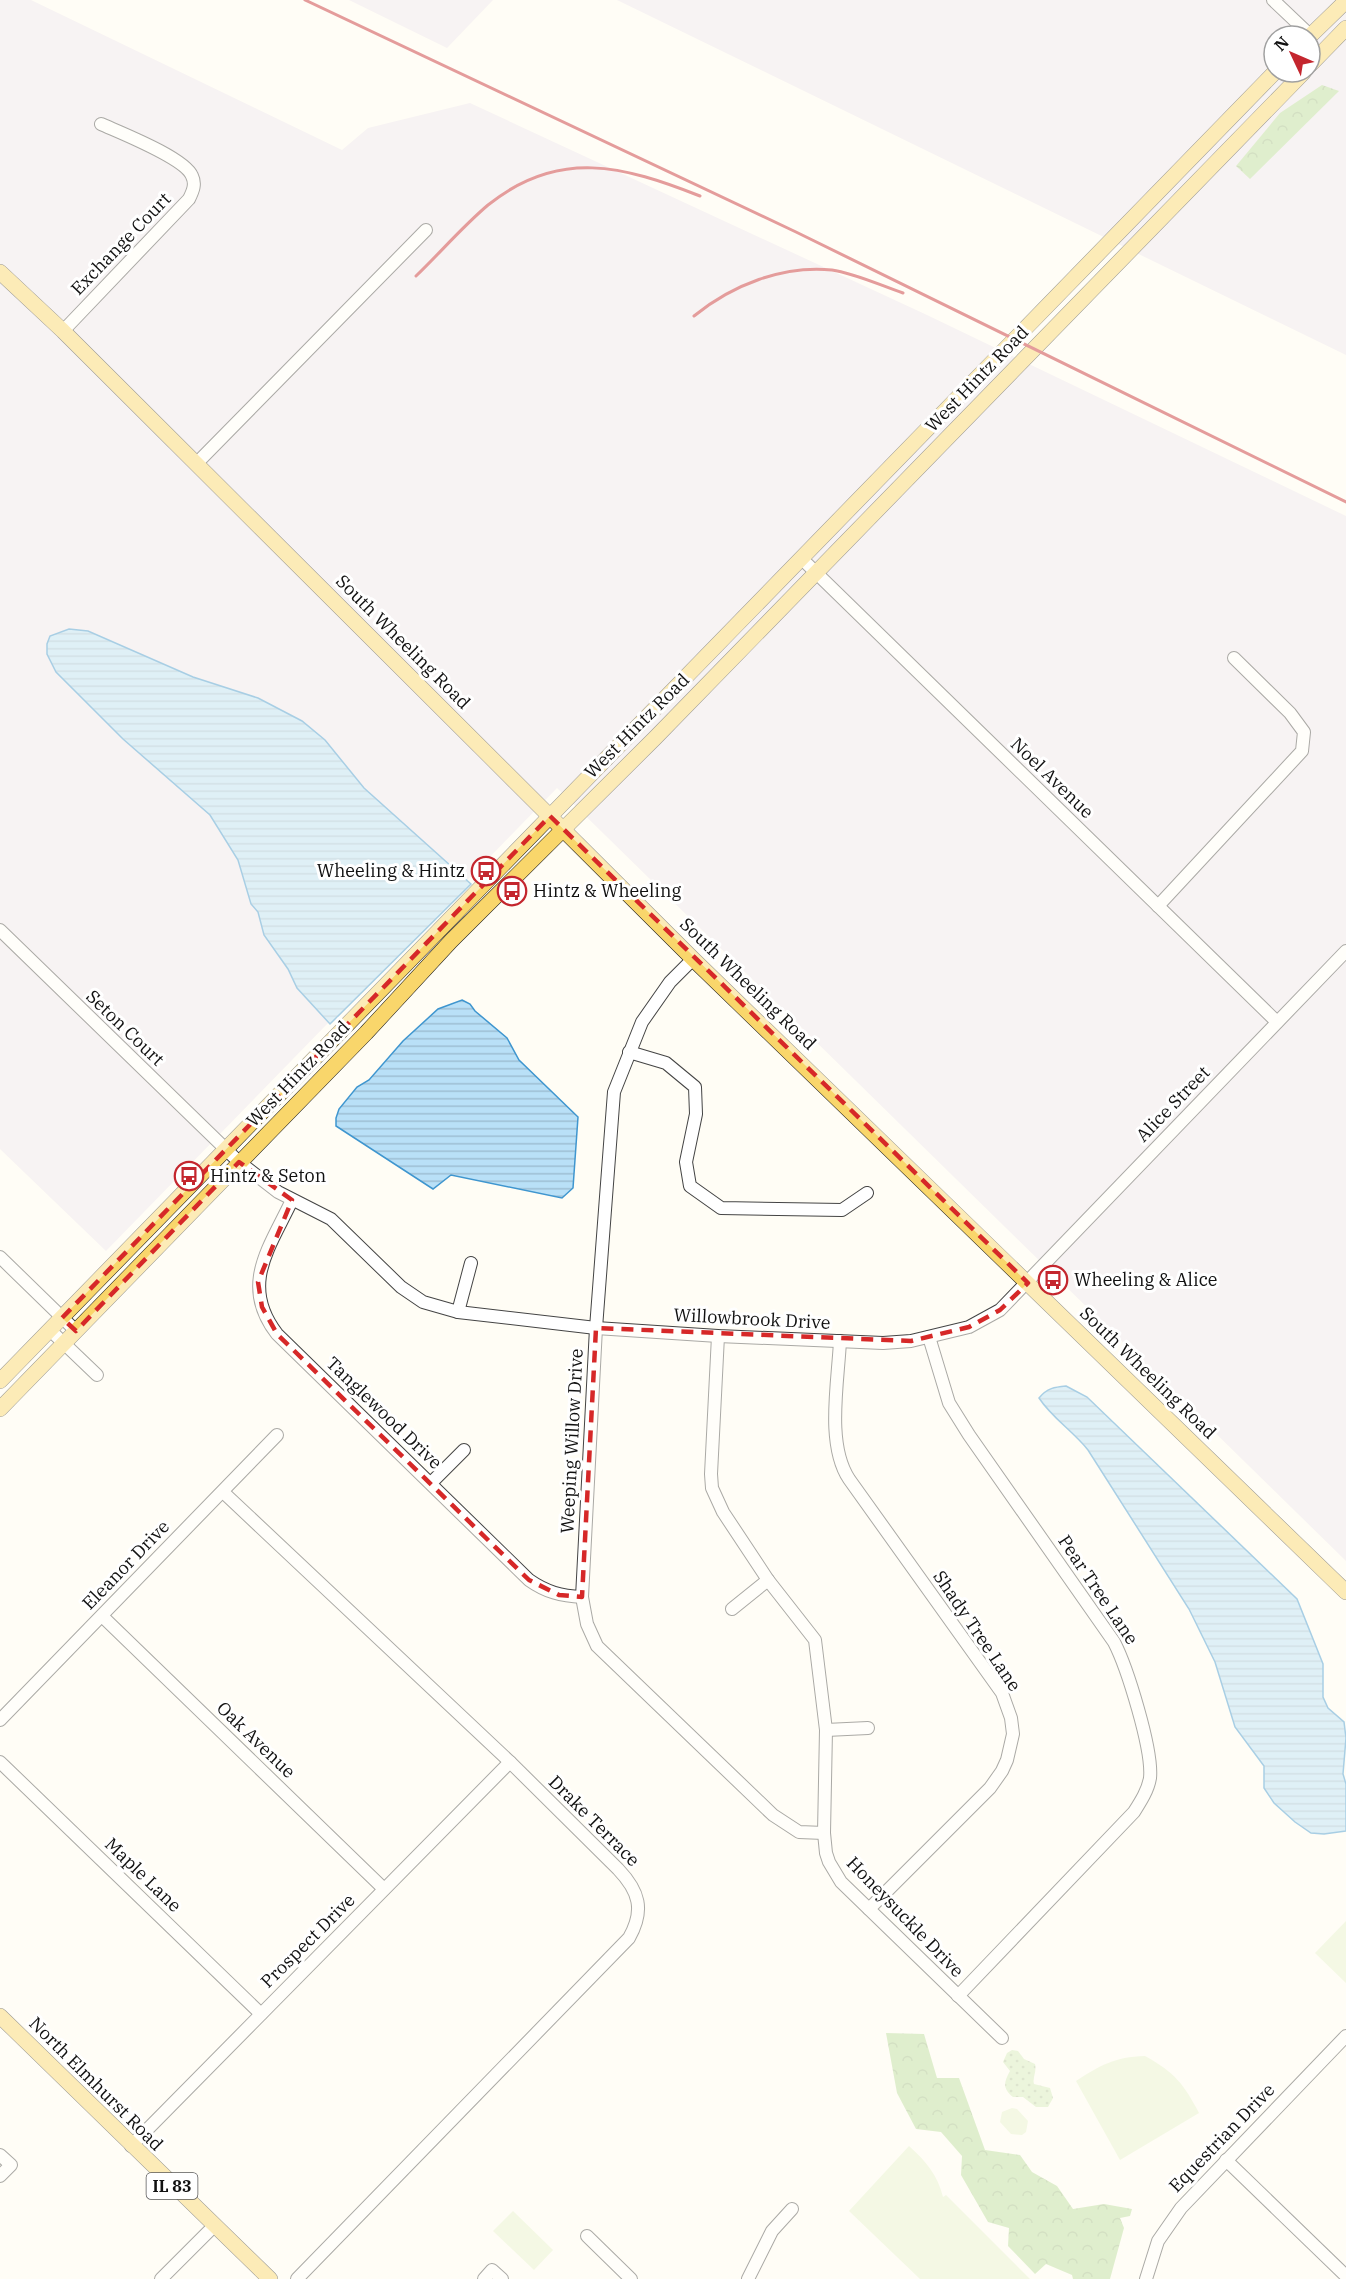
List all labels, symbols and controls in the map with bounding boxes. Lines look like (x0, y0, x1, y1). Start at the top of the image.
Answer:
north arrow (1262, 24, 1322, 84)
text: N (1270, 32, 1293, 55)
street label: Exchange Court (66, 187, 175, 300)
street label: West Hintz Road (920, 320, 1033, 437)
street label: South Wheeling Road (331, 569, 476, 714)
street label: West Hintz Road (579, 668, 694, 783)
street label: Noel Avenue (1006, 732, 1099, 823)
bus stop icon: Wheeling & Hintz (470, 855, 502, 887)
place label: Wheeling & Hintz (317, 859, 465, 882)
bus stop icon: Hintz & Wheeling (496, 875, 528, 907)
place label: Hintz & Wheeling (533, 879, 681, 902)
street label: South Wheeling Road (675, 912, 821, 1055)
street label: Seton Court (81, 985, 169, 1071)
street label: West Hintz Road (241, 1015, 354, 1132)
street label: Alice Street (1131, 1061, 1215, 1146)
bus stop icon: Hintz & Seton (173, 1160, 205, 1192)
place label: Hintz & Seton (210, 1164, 326, 1187)
bus stop icon: Wheeling & Alice (1037, 1264, 1069, 1296)
place label: Wheeling & Alice (1074, 1268, 1217, 1291)
street label: South Wheeling Road (1075, 1301, 1221, 1444)
street label: Willowbrook Drive (673, 1303, 831, 1334)
street label: Weeping Willow Drive (555, 1348, 588, 1534)
street label: Tanglewood Drive (322, 1351, 447, 1474)
street label: Eleanor Drive (77, 1515, 174, 1614)
street label: Pear Tree Lane (1053, 1531, 1144, 1649)
street label: Shady Tree Lane (928, 1566, 1026, 1696)
street label: Oak Avenue (212, 1696, 301, 1783)
street label: Drake Terrace (544, 1770, 645, 1871)
street label: Maple Lane (100, 1833, 186, 1917)
street label: Honeysuckle Drive (842, 1851, 969, 1982)
street label: Prospect Drive (256, 1889, 360, 1993)
street label: North Elmhurst Road (24, 2012, 168, 2156)
street label: Equestrian Drive (1164, 2078, 1279, 2197)
road number: IL 83 (146, 2173, 198, 2199)

